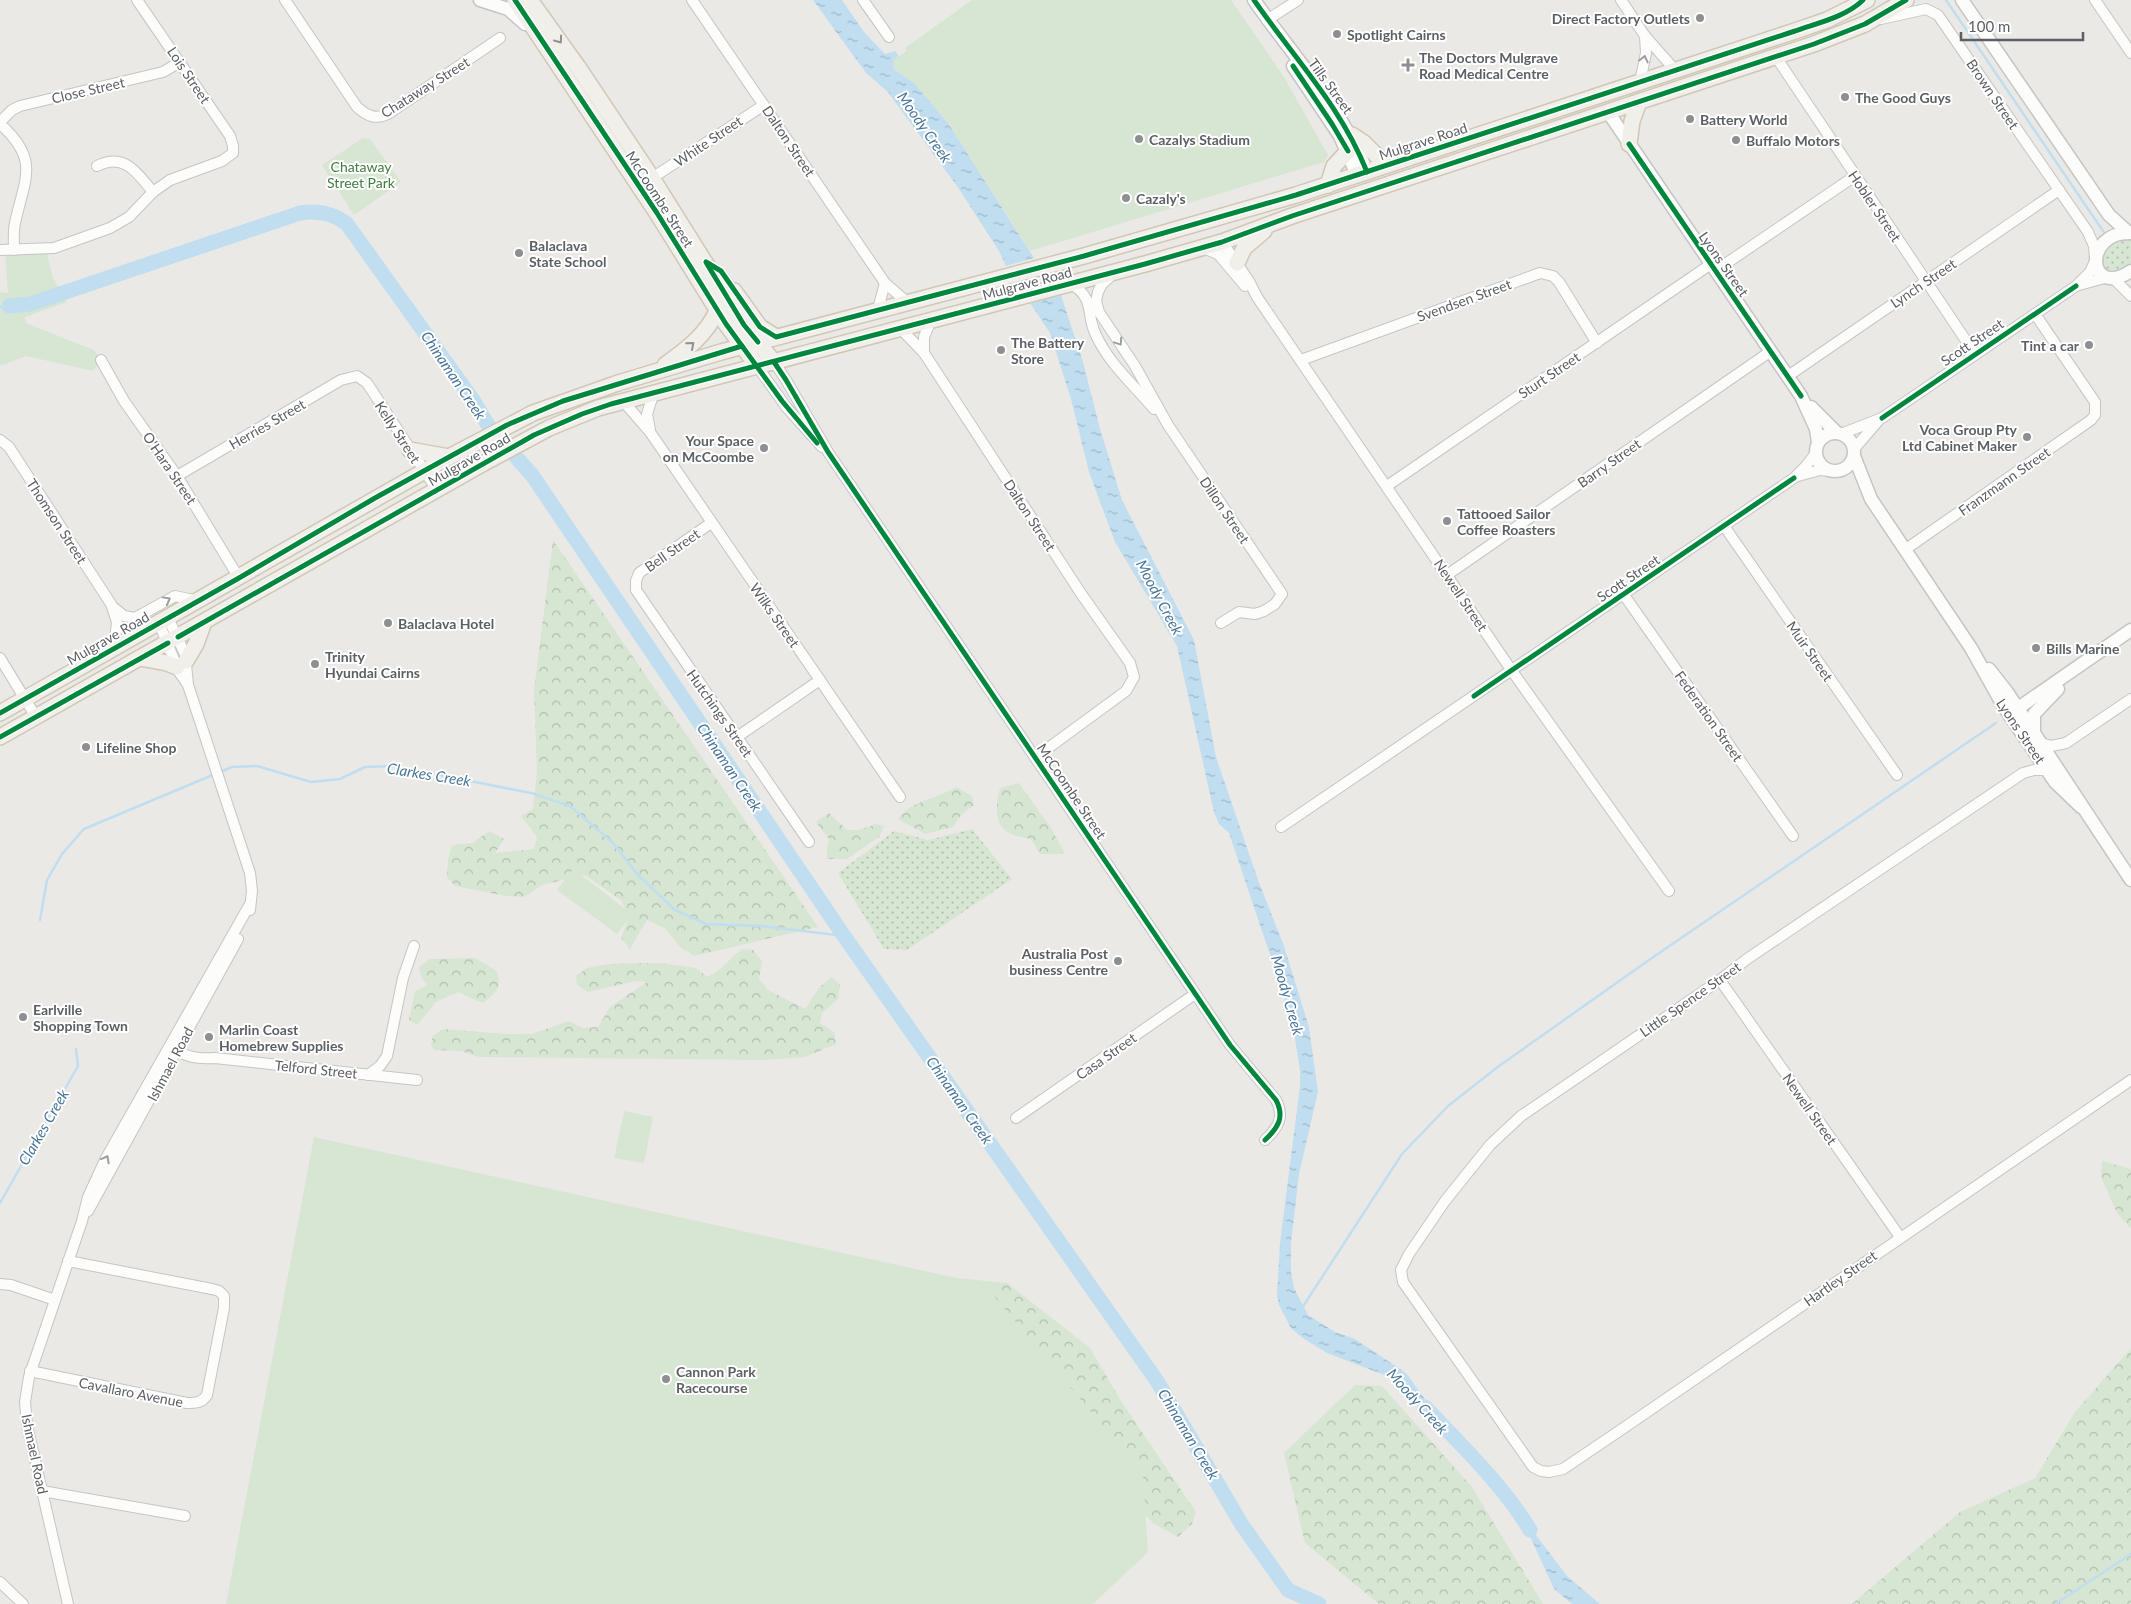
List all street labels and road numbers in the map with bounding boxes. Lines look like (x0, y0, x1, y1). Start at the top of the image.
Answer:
street label: Lois Street (164, 44, 214, 106)
street label: Chataway Street (378, 53, 472, 121)
street label: Tills Street (1305, 55, 1357, 117)
street label: Brown Street (1963, 56, 2023, 132)
street label: Close Street (50, 73, 126, 107)
street label: Dalton Street (759, 102, 819, 180)
street label: White Street (671, 112, 745, 170)
street label: Mulgrave Road (1377, 119, 1469, 163)
street label: McCoombe Street (622, 148, 698, 250)
street label: Hobler Street (1845, 167, 1905, 245)
street label: Lyons Street (1695, 228, 1753, 300)
street label: Lynch Street (1887, 255, 1959, 311)
street label: Mulgrave Road (980, 263, 1074, 303)
street label: Svendsen Street (1415, 275, 1513, 325)
street label: Scott Street (1937, 315, 2007, 369)
street label: Sturt Street (1515, 348, 1583, 402)
street label: Herries Street (226, 395, 308, 453)
street label: Kelly Street (372, 398, 424, 466)
street label: O'Hara Street (139, 428, 201, 508)
street label: Mulgrave Road (425, 429, 513, 489)
street label: Barry Street (1574, 435, 1644, 491)
street label: Franzmann Street (1955, 443, 2053, 519)
street label: Dillon Street (1197, 473, 1253, 547)
street label: Thomson Street (23, 475, 91, 567)
street label: Dalton Street (1001, 476, 1059, 554)
street label: Bell Street (641, 525, 703, 575)
street label: Scott Street (1593, 551, 1663, 605)
street label: Newell Street (1431, 556, 1491, 634)
street label: Wilks Street (747, 580, 803, 650)
street label: Mulgrave Road (64, 608, 152, 668)
street label: Muir Street (1783, 618, 1837, 684)
street label: Hutchings Street (684, 666, 756, 760)
street label: Federation Street (1671, 667, 1747, 765)
street label: Lyons Street (1993, 695, 2049, 767)
street label: McCoombe Street (1034, 740, 1110, 842)
street label: Little Spence Street (1636, 958, 1744, 1040)
street label: Ishmael Road (143, 1024, 197, 1104)
street label: Casa Street (1073, 1029, 1139, 1083)
street label: Telford Street (274, 1056, 358, 1082)
street label: Newell Street (1779, 1070, 1841, 1148)
street label: Hartley Street (1800, 1247, 1880, 1309)
street label: Cavallaro Avenue (77, 1374, 185, 1410)
street label: Ishmael Road (18, 1412, 52, 1496)

